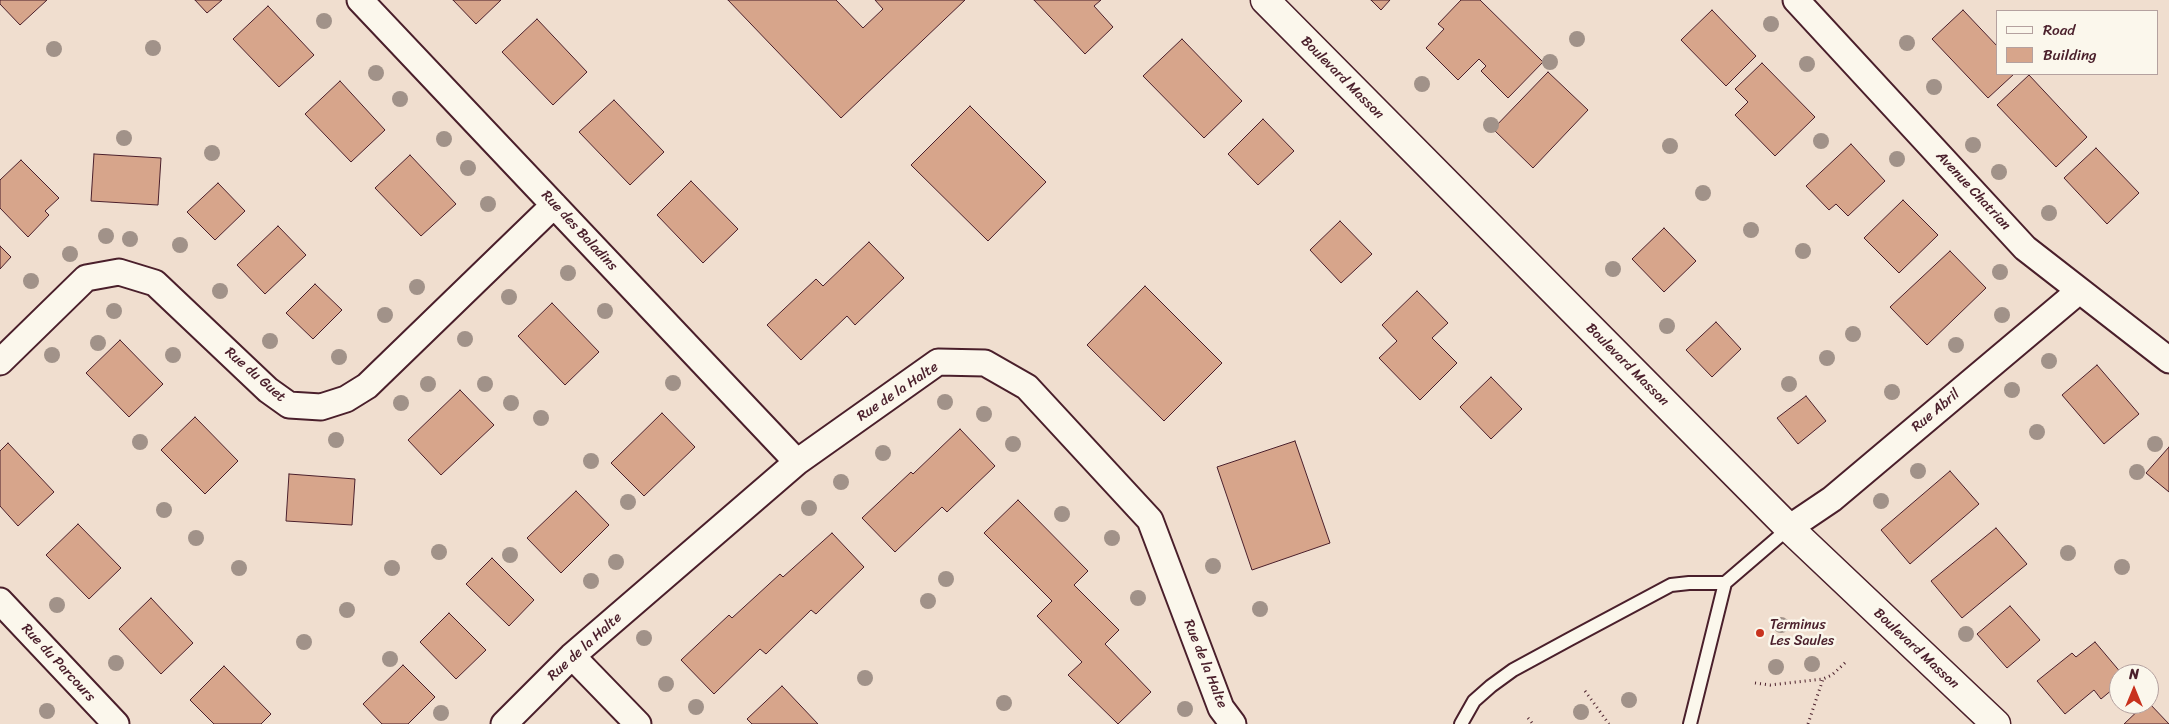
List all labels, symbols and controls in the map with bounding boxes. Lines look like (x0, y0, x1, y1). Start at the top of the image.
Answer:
legend (1996, 10, 2159, 75)
text: Road (2043, 17, 2075, 43)
street label: Boulevard Masson (1297, 33, 1387, 123)
text: Building (2043, 42, 2097, 68)
street label: Avenue Chatrian (1932, 148, 2014, 234)
street label: Rue des Baladins (538, 187, 620, 275)
street label: Boulevard Masson (1582, 320, 1672, 410)
street label: Rue du Guet (221, 344, 289, 406)
street label: Rue de la Halte (854, 359, 942, 425)
street label: Rue Abril (1909, 386, 1963, 436)
street label: Boulevard Masson (1870, 605, 1962, 693)
street label: Rue de la Halte (544, 609, 626, 685)
street label: Rue de la Halte (1180, 617, 1230, 711)
place label: Terminus Les Saules (1770, 617, 1834, 650)
street label: Rue du Parcours (18, 621, 98, 705)
marker: Terminus Les Saules (1754, 627, 1766, 639)
text: N (2129, 662, 2139, 687)
north arrow (2109, 664, 2159, 714)

